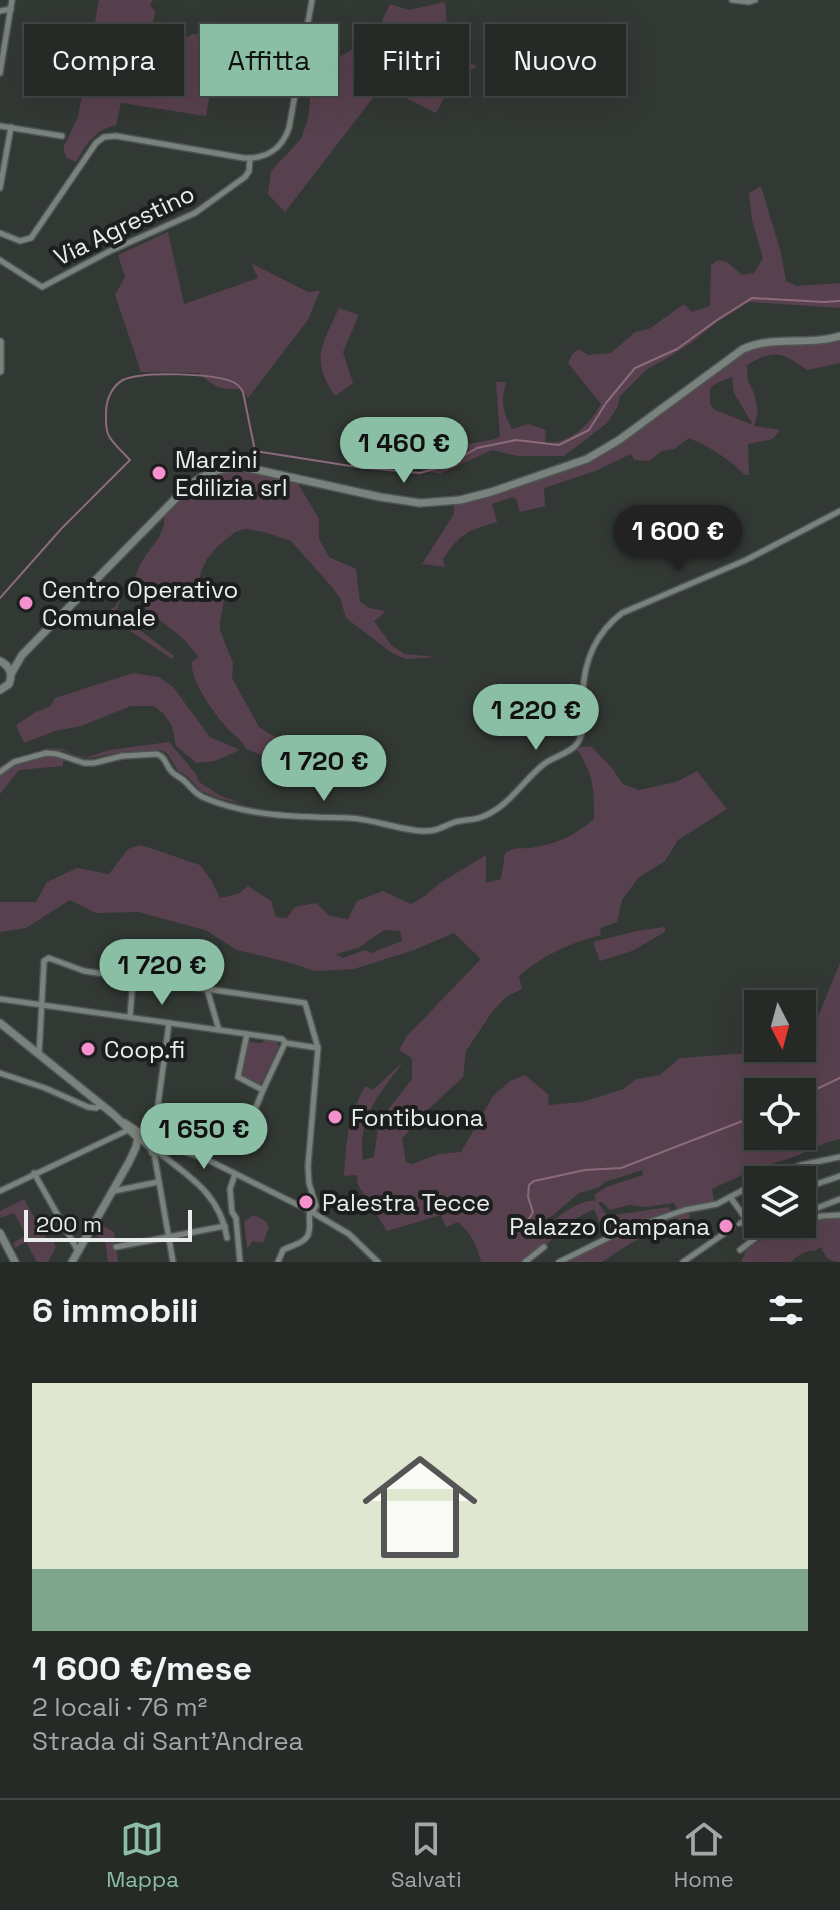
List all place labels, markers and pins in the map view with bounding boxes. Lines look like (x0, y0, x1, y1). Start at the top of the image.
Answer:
pin: 1 460 € (330, 417, 478, 485)
place label: Marzini Edilizia srl (175, 444, 288, 503)
marker: Marzini Edilizia srl (150, 464, 168, 482)
pin: 1 600 € (604, 505, 752, 573)
place label: Centro Operativo Comunale (42, 574, 238, 633)
marker: Centro Operativo Comunale (17, 594, 35, 612)
pin: 1 220 € (462, 684, 610, 752)
pin: 1 720 € (250, 735, 398, 803)
pin: 1 720 € (88, 939, 236, 1007)
place label: Coop.fi (104, 1034, 185, 1065)
marker: Coop.fi (79, 1040, 97, 1058)
place label: Fontibuona (351, 1102, 484, 1133)
pin: 1 650 € (130, 1103, 278, 1171)
marker: Fontibuona (326, 1108, 344, 1126)
place label: Palestra Tecce (322, 1187, 490, 1218)
marker: Palestra Tecce (297, 1193, 315, 1211)
place label: Palazzo Campana (509, 1211, 710, 1242)
marker: Palazzo Campana (717, 1217, 735, 1235)

